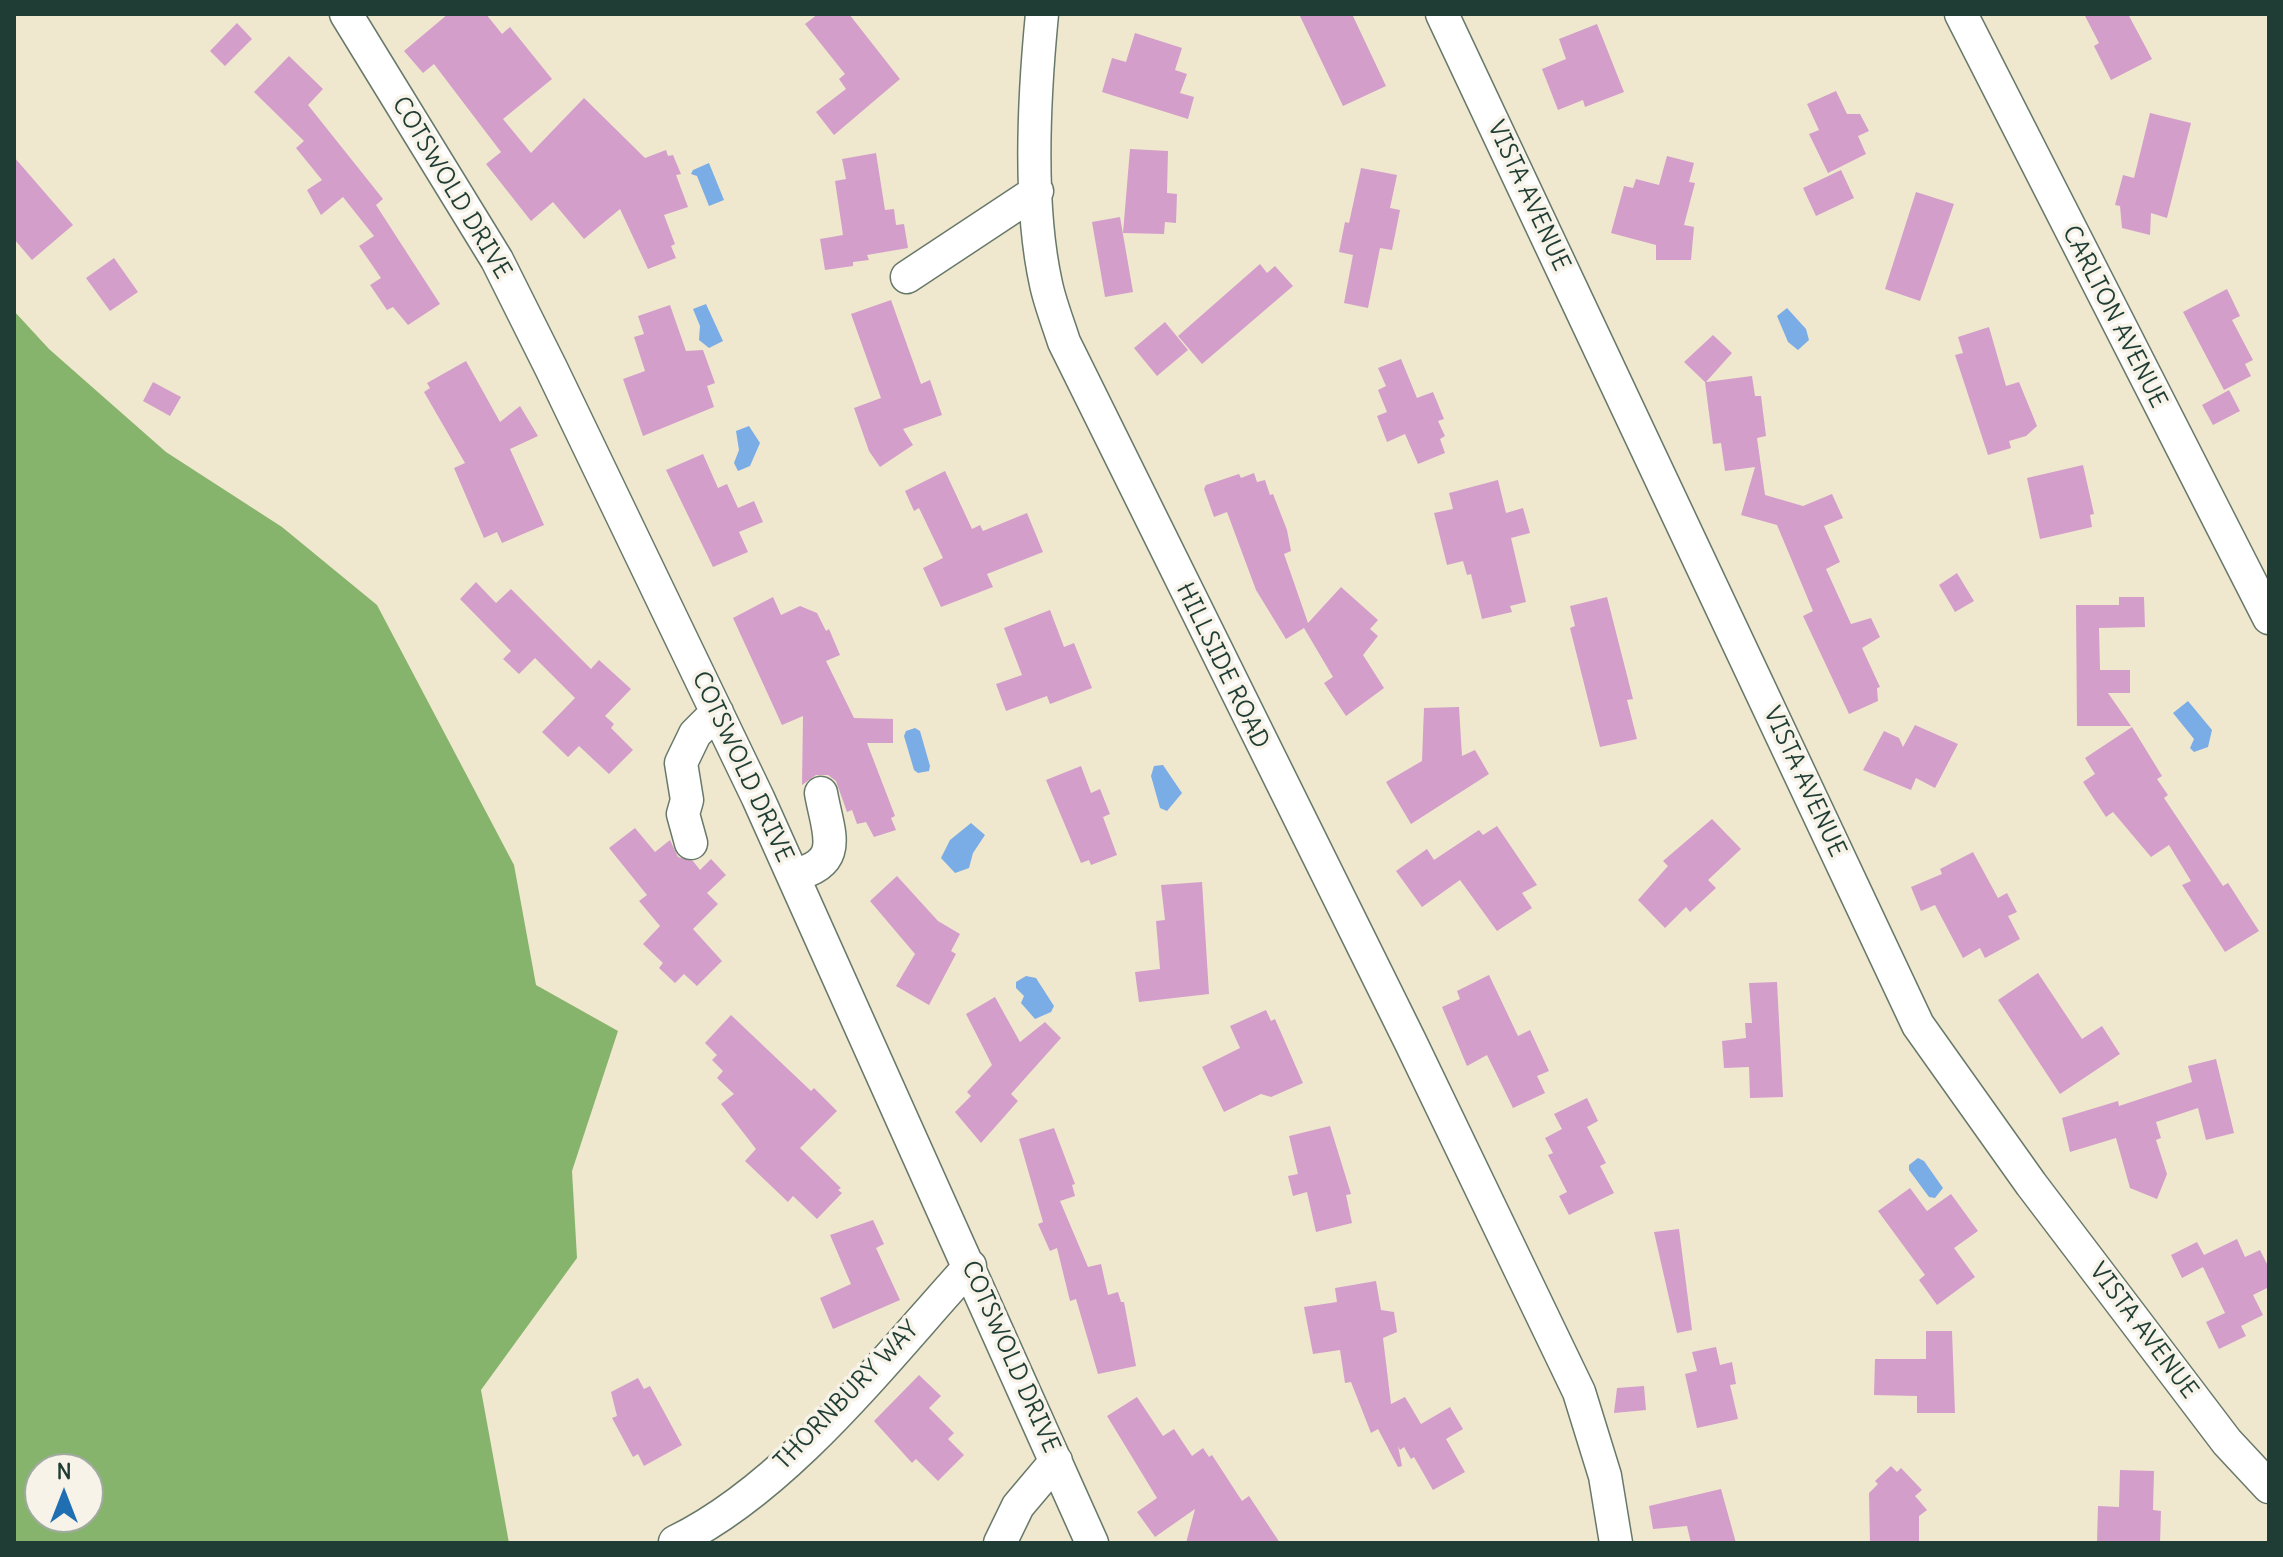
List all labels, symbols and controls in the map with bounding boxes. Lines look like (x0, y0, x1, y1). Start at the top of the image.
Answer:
street label: COTSWOLD DRIVE (385, 92, 517, 284)
street label: VISTA AVENUE (1481, 116, 1575, 276)
street label: CARLTON AVENUE (2056, 221, 2172, 413)
street label: HILLSIDE ROAD (1169, 579, 1275, 753)
street label: COTSWOLD DRIVE (685, 667, 799, 867)
street label: VISTA AVENUE (1757, 702, 1851, 862)
street label: COTSWOLD DRIVE (955, 1257, 1065, 1457)
street label: VISTA AVENUE (2083, 1258, 2203, 1404)
street label: THORNBURY WAY (769, 1316, 925, 1476)
north arrow (24, 1453, 104, 1533)
text: N (56, 1457, 72, 1485)

